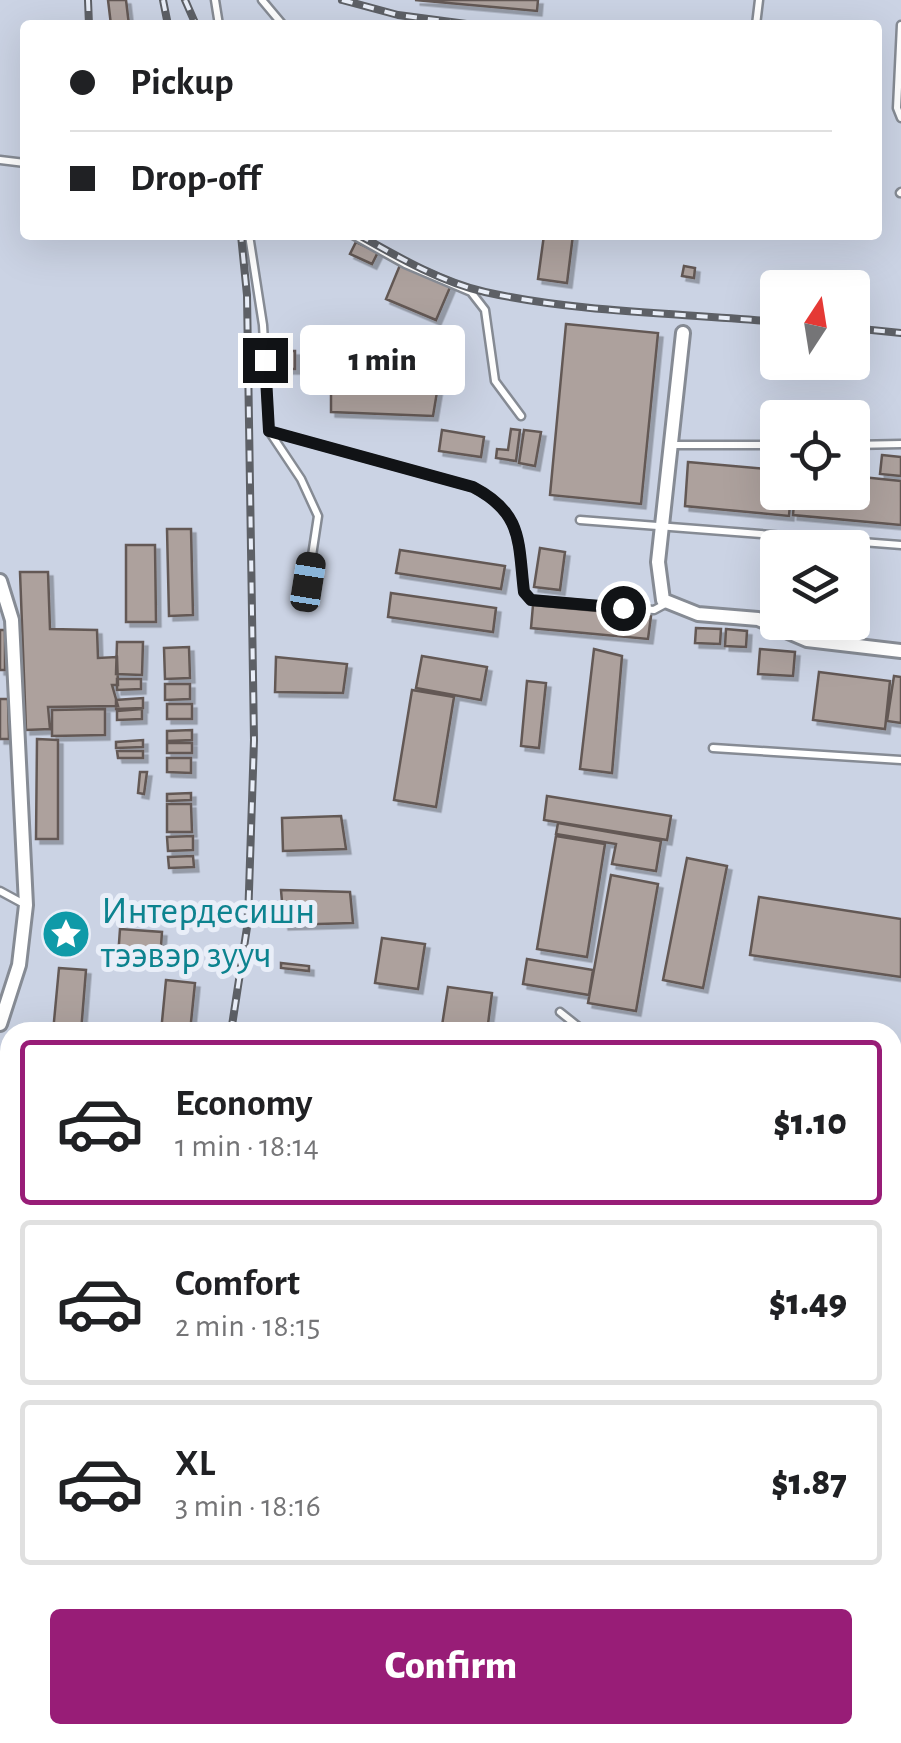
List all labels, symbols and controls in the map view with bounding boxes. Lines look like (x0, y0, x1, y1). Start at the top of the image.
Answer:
text: Pickup (130, 64, 234, 102)
text: Drop-off (130, 160, 261, 198)
north arrow (760, 270, 870, 380)
map controls (760, 270, 870, 640)
callout: 1 min (300, 325, 465, 395)
route end (243, 338, 288, 383)
text: 1 min (348, 344, 417, 376)
button: locate (760, 400, 870, 510)
button: layers (760, 530, 870, 640)
car (288, 550, 328, 614)
route start (601, 586, 646, 631)
place label: Интердесишн тээвэр зууч (100, 893, 315, 975)
place icon: Интердесишн тээвэр зууч (40, 908, 92, 960)
icon: car (55, 1078, 145, 1168)
text: Economy (175, 1085, 313, 1123)
text: $1.10 (773, 1104, 847, 1142)
text: 1 min · 18:14 (175, 1130, 319, 1162)
icon: car (55, 1258, 145, 1348)
text: Comfort (175, 1265, 300, 1303)
text: $1.49 (769, 1284, 847, 1322)
text: 2 min · 18:15 (175, 1310, 320, 1342)
icon: car (55, 1438, 145, 1528)
text: XL (175, 1445, 215, 1483)
text: $1.87 (771, 1464, 847, 1502)
text: 3 min · 18:16 (175, 1490, 321, 1522)
button: Confirm (50, 1609, 852, 1724)

